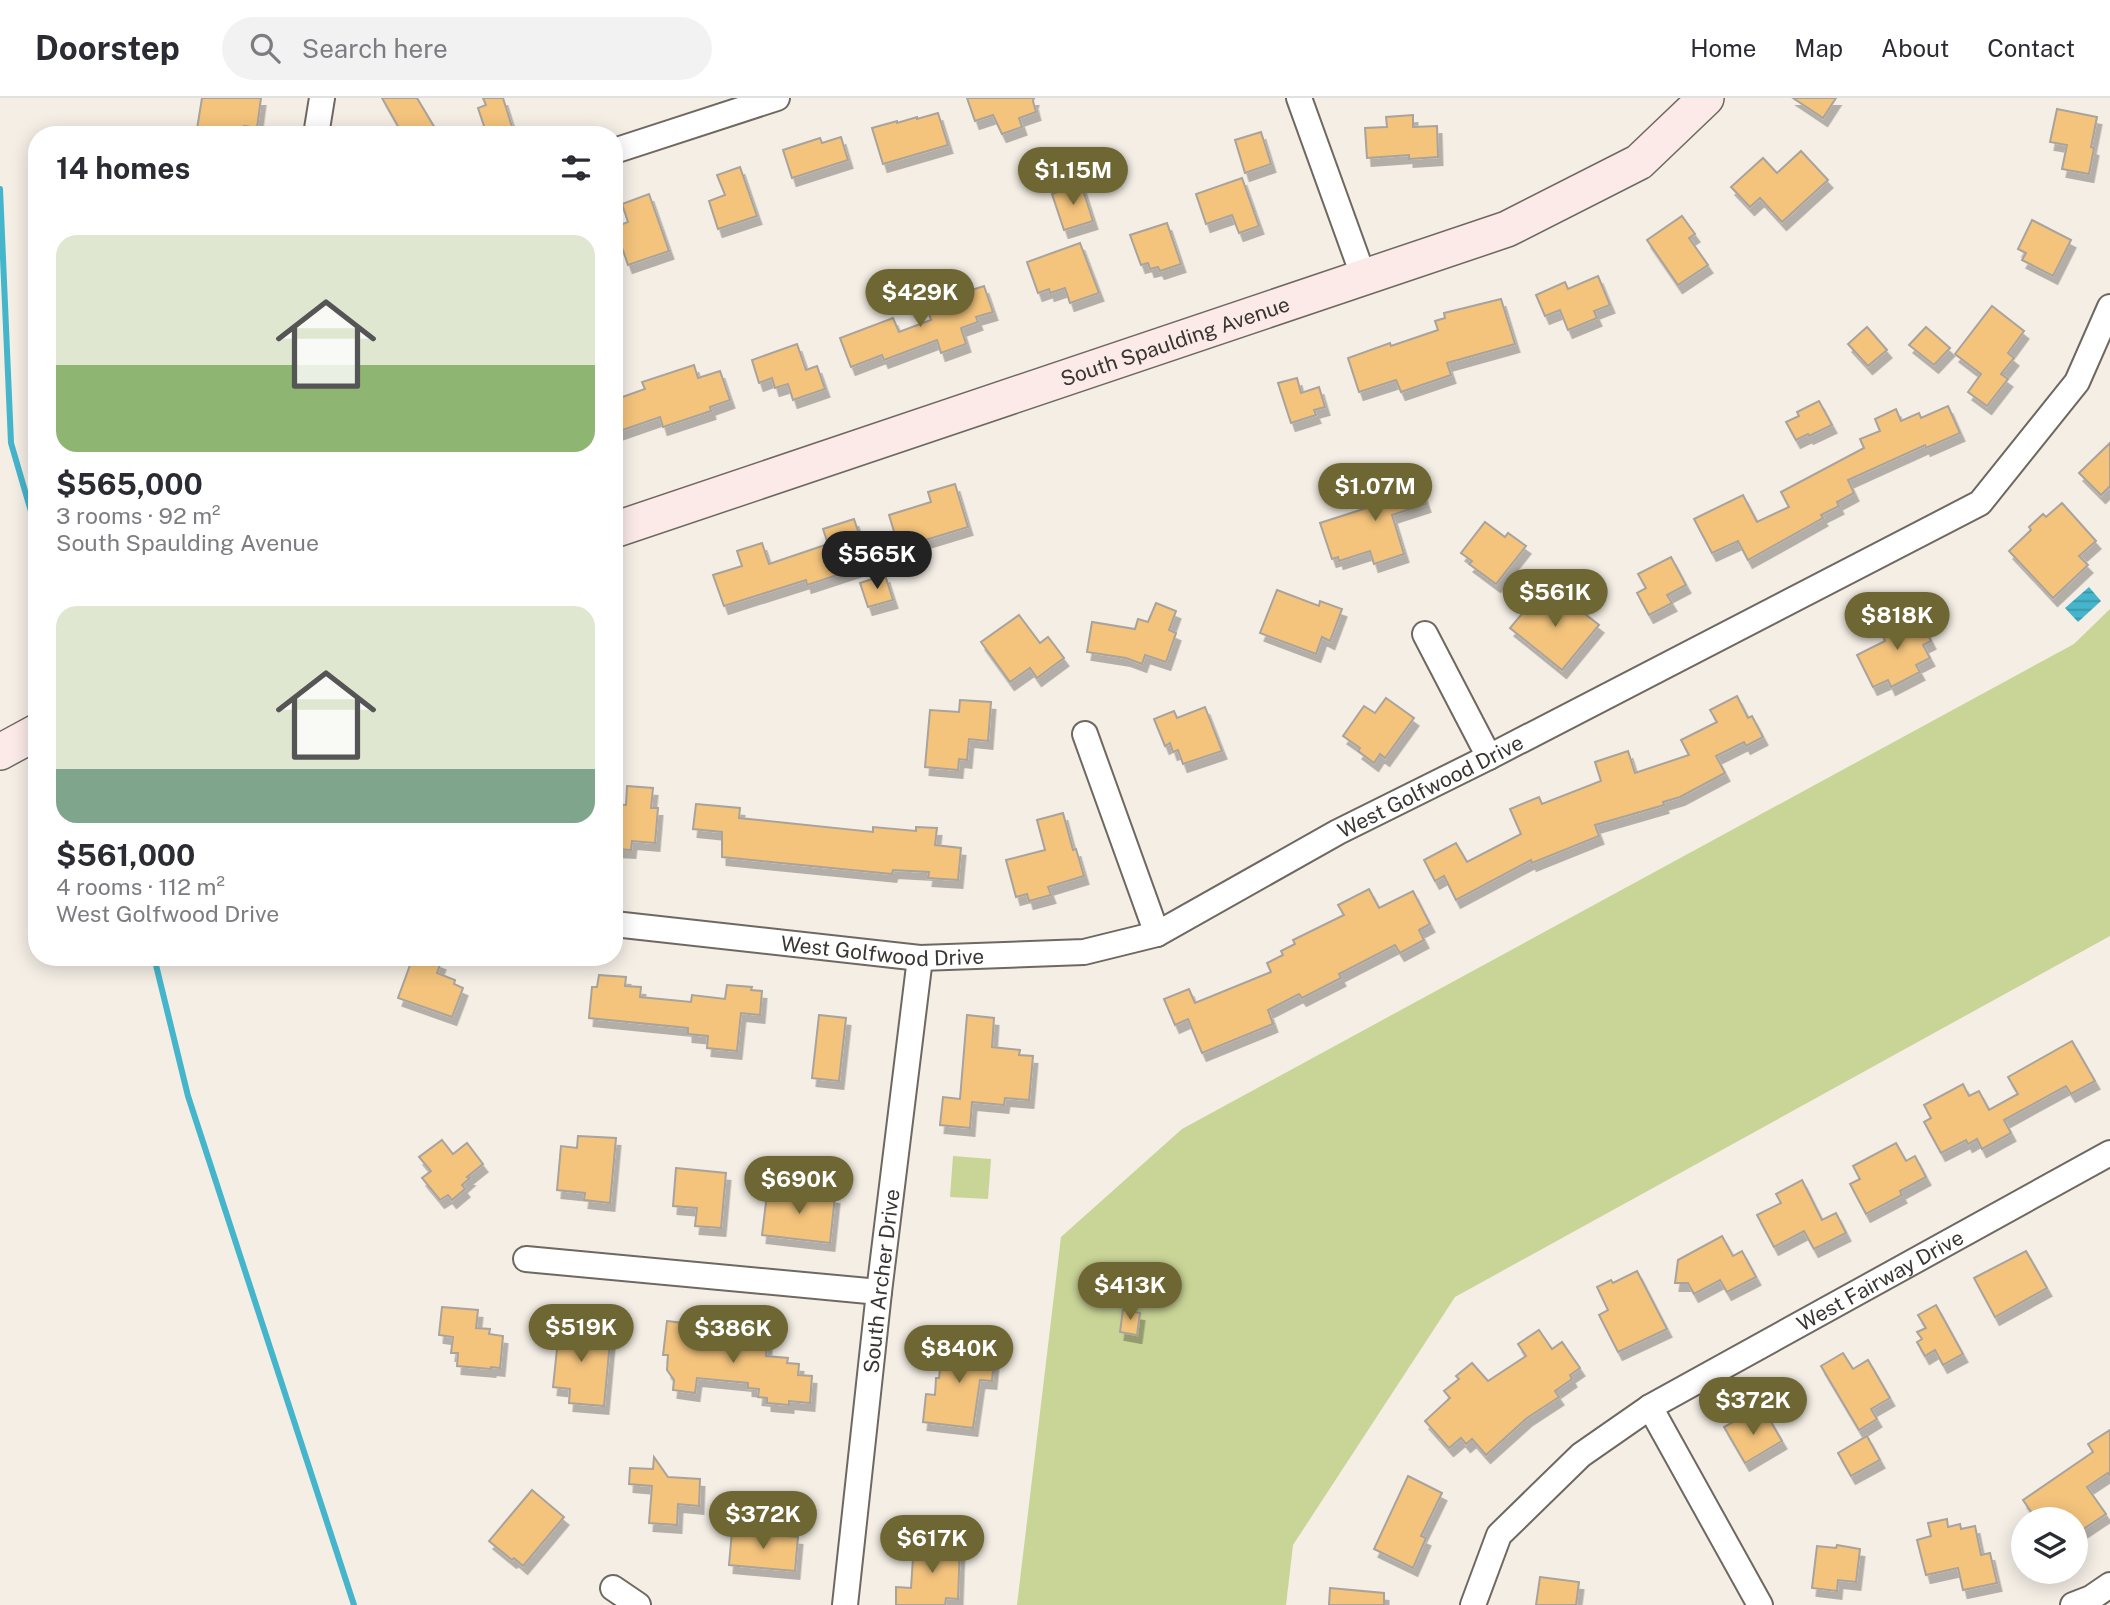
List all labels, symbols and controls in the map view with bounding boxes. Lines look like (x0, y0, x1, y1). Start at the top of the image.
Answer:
search box (222, 17, 712, 80)
text: Doorstep (35, 29, 180, 67)
icon: search (246, 29, 284, 67)
text: Search here (302, 33, 448, 64)
text: Home (1690, 34, 1756, 62)
text: Map (1794, 34, 1843, 62)
text: About (1881, 34, 1949, 62)
text: Contact (1987, 34, 2075, 62)
pin: $1.15M (1016, 148, 1130, 207)
icon: filters (557, 149, 595, 187)
text: 14 homes (56, 150, 190, 186)
text: $1.15M (1034, 156, 1112, 183)
pin: $429K (871, 270, 969, 329)
text: $429K (882, 278, 959, 305)
icon: home (263, 281, 389, 407)
street label: South Spaulding Avenue (1057, 291, 1293, 391)
pin: $1.07M (1318, 464, 1432, 523)
text: $565,000 (56, 466, 203, 502)
text: $1.07M (1334, 472, 1416, 499)
text: 3 rooms · 92 m² (56, 502, 221, 529)
text: South Spaulding Avenue (56, 529, 319, 556)
pin: $565K (828, 532, 926, 591)
text: $565K (838, 540, 916, 567)
pin: $561K (1506, 570, 1604, 629)
text: $561K (1519, 578, 1591, 605)
pin: $818K (1848, 592, 1946, 652)
text: $818K (1861, 601, 1933, 628)
icon: home (263, 652, 389, 778)
street label: West Golfwood Drive (1333, 729, 1527, 843)
text: $561,000 (56, 837, 195, 873)
text: 4 rooms · 112 m² (56, 873, 225, 900)
text: West Golfwood Drive (56, 900, 279, 927)
street label: West Golfwood Drive (780, 930, 985, 971)
pin: $690K (750, 1156, 848, 1216)
text: $690K (760, 1165, 838, 1192)
street label: South Archer Drive (858, 1187, 904, 1374)
street label: West Fairway Drive (1792, 1224, 1968, 1336)
pin: $413K (1081, 1262, 1179, 1322)
text: $413K (1094, 1271, 1166, 1298)
pin: $519K (532, 1304, 630, 1364)
pin: $386K (684, 1306, 782, 1365)
text: $519K (545, 1313, 617, 1340)
text: $386K (694, 1314, 772, 1341)
pin: $840K (910, 1326, 1008, 1385)
text: $840K (920, 1334, 998, 1361)
pin: $372K (1704, 1378, 1802, 1437)
text: $372K (1715, 1386, 1791, 1413)
pin: $372K (714, 1492, 812, 1551)
text: $372K (725, 1500, 801, 1527)
map controls (2011, 1507, 2088, 1584)
button: layers (2011, 1507, 2088, 1584)
pin: $617K (883, 1516, 981, 1575)
text: $617K (896, 1524, 968, 1551)

